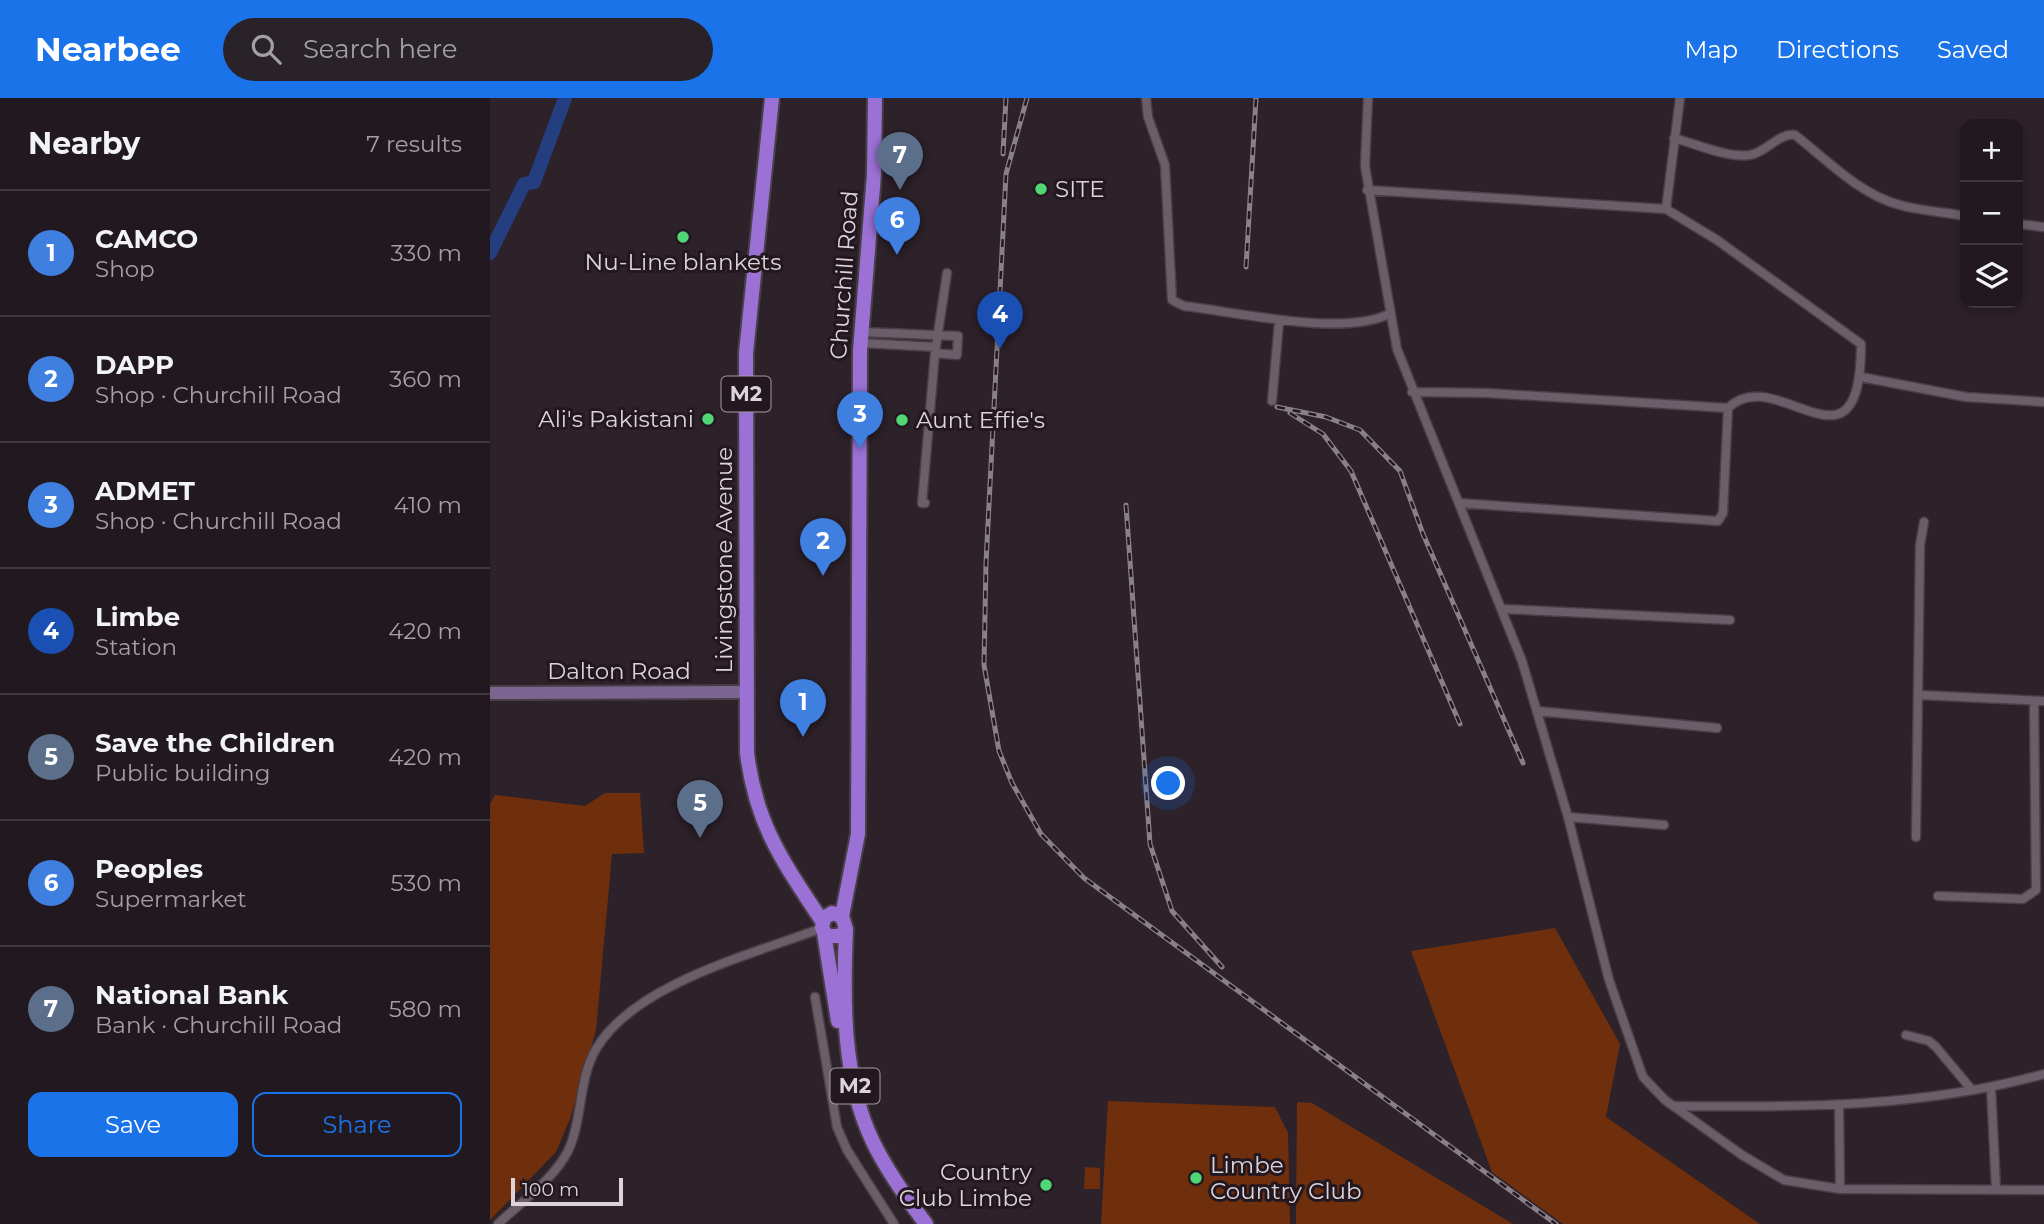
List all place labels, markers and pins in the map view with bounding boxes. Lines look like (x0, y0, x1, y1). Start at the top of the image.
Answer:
pin: 7 (877, 132, 923, 190)
place label: SITE (1055, 175, 1105, 203)
marker: SITE (1033, 181, 1049, 197)
pin: 6 (874, 197, 920, 255)
marker: Nu-Line blankets (675, 229, 691, 245)
place label: Nu-Line blankets (585, 248, 781, 276)
pin: 4 (977, 291, 1023, 349)
pin: 3 (837, 391, 883, 449)
place label: Ali's Pakistani (538, 405, 694, 433)
place label: Aunt Effie's (916, 406, 1045, 434)
marker: Ali's Pakistani (700, 411, 716, 427)
marker: Aunt Effie's (894, 412, 910, 428)
pin: 2 (800, 518, 846, 576)
pin: 1 (780, 679, 826, 737)
pin: 5 (677, 780, 723, 838)
place label: Limbe Country Club (1210, 1151, 1362, 1205)
place label: Country Club Limbe (899, 1158, 1033, 1212)
marker: Limbe Country Club (1188, 1170, 1204, 1186)
marker: Country Club Limbe (1038, 1177, 1054, 1193)

